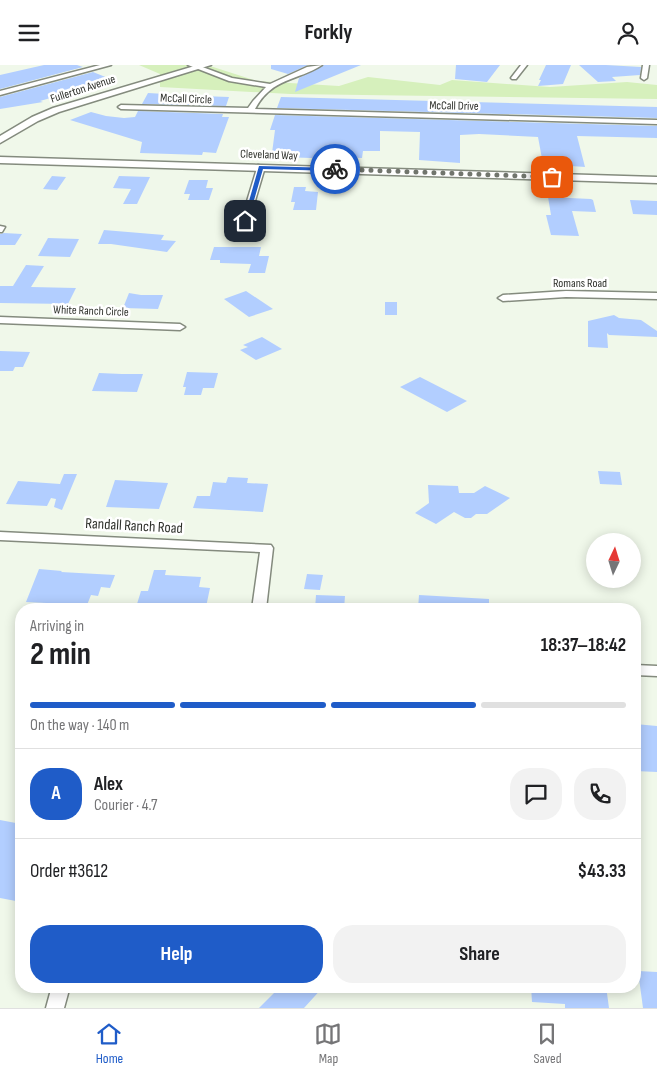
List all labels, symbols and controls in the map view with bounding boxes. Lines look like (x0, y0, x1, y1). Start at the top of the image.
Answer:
icon: menu (15, 19, 43, 47)
text: Forkly (304, 19, 353, 46)
icon: person (614, 19, 642, 47)
street label: Fullerton Avenue (49, 71, 118, 107)
street label: McCall Circle (160, 91, 212, 107)
street label: McCall Drive (429, 98, 479, 114)
courier (310, 144, 360, 194)
street label: Cleveland Way (240, 146, 298, 164)
icon: bike (321, 155, 349, 183)
pin (531, 156, 573, 198)
icon: bag (538, 163, 566, 191)
pin (224, 200, 266, 242)
icon: home (231, 207, 259, 235)
street label: Romans Road (553, 276, 607, 291)
street label: White Ranch Circle (53, 302, 129, 320)
street label: Randall Ranch Road (85, 514, 183, 538)
north arrow (586, 533, 641, 587)
map controls (586, 533, 641, 588)
text: Arriving in (30, 617, 84, 636)
text: 18:37–18:42 (541, 634, 626, 657)
text: 2 min (30, 635, 91, 674)
text: On the way · 140 m (30, 716, 129, 735)
button: chat (510, 768, 562, 820)
button: phone (574, 768, 626, 820)
text: Alex (94, 773, 123, 796)
text: A (51, 782, 61, 805)
text: Courier · 4.7 (94, 796, 157, 815)
text: Order #3612 (30, 860, 108, 883)
text: $43.33 (578, 860, 626, 883)
button: Help (30, 925, 323, 983)
button: Share (333, 925, 626, 983)
tab: Home (95, 1020, 123, 1067)
tab: Map (314, 1020, 342, 1067)
tab: Saved (533, 1020, 561, 1067)

